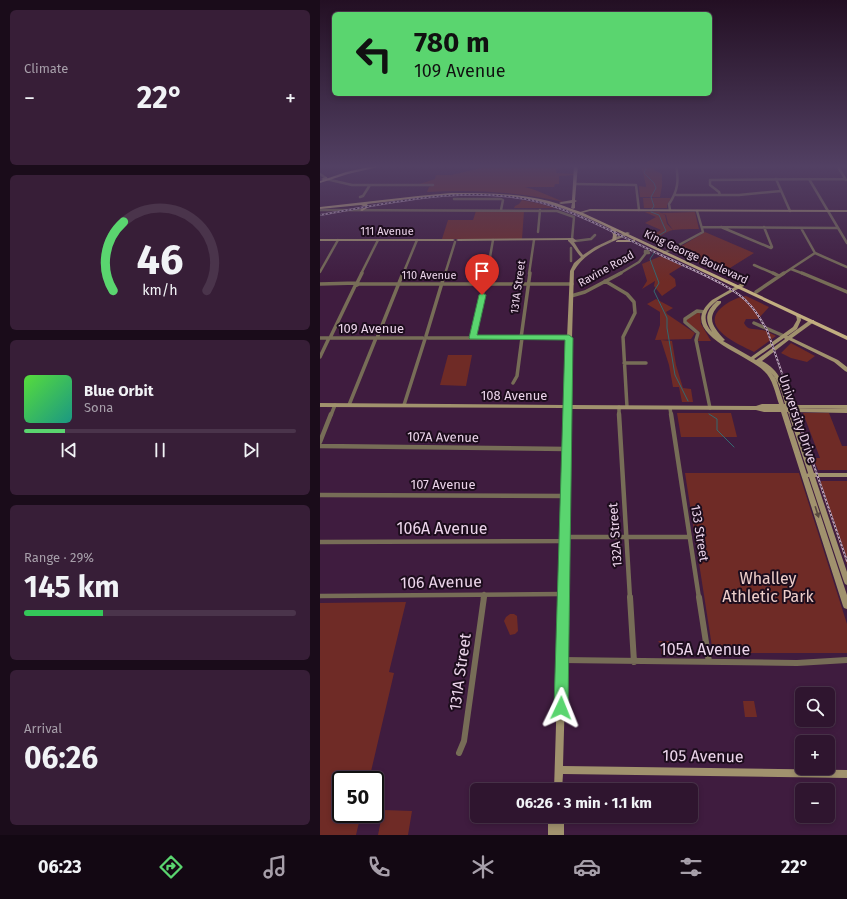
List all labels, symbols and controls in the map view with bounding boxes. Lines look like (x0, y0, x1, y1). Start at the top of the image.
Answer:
text: 780 m (414, 26, 490, 59)
icon: left (348, 28, 400, 80)
text: 109 Avenue (414, 60, 506, 82)
text: Climate (24, 61, 68, 76)
text: 22° (137, 80, 183, 116)
text: − (24, 85, 35, 112)
text: + (285, 85, 296, 112)
street label: 111 Avenue (360, 225, 414, 238)
street label: King George Boulevard (642, 227, 750, 287)
text: 46 (137, 234, 183, 284)
street label: Ravine Road (576, 248, 636, 290)
pin (465, 254, 499, 295)
street label: 131A Street (508, 259, 528, 315)
icon: arrive (471, 260, 493, 282)
street label: 110 Avenue (402, 269, 456, 282)
text: km/h (142, 281, 178, 298)
street label: 109 Avenue (338, 321, 404, 336)
street label: University Drive (776, 373, 820, 465)
text: Blue Orbit (84, 382, 153, 400)
street label: 108 Avenue (481, 388, 547, 403)
text: Sona (84, 400, 113, 415)
street label: 107A Avenue (407, 429, 479, 445)
icon: previous (58, 439, 80, 461)
icon: pause (149, 439, 171, 461)
icon: next (240, 439, 262, 461)
street label: 107 Avenue (411, 477, 476, 492)
street label: 132A Street (605, 502, 625, 568)
street label: 133 Street (688, 504, 712, 563)
one-way arrow (814, 506, 820, 518)
street label: 106A Avenue (397, 519, 487, 538)
text: Range · 29% (24, 550, 94, 565)
text: 145 km (24, 569, 120, 605)
park label: Whalley Athletic Park (722, 569, 814, 606)
street label: 106 Avenue (400, 572, 482, 592)
street label: 131A Street (445, 632, 475, 712)
street label: 105A Avenue (660, 640, 750, 659)
position arrow (540, 687, 582, 729)
map controls (795, 687, 835, 823)
button: search (795, 687, 835, 727)
text: Arrival (24, 721, 62, 736)
button: + (795, 735, 835, 775)
text: 06:26 (24, 740, 98, 776)
street label: 105 Avenue (662, 746, 744, 766)
speed limit sign: 50 (332, 771, 384, 823)
button: − (795, 783, 835, 823)
text: 06:26 · 3 min · 1.1 km (516, 794, 652, 812)
icon: directions (157, 853, 185, 881)
icon: music (261, 853, 289, 881)
icon: phone (365, 853, 393, 881)
icon: climate (469, 853, 497, 881)
icon: car (573, 853, 601, 881)
icon: filters (677, 853, 705, 881)
text: 06:23 (38, 856, 82, 878)
text: 22° (781, 856, 809, 878)

